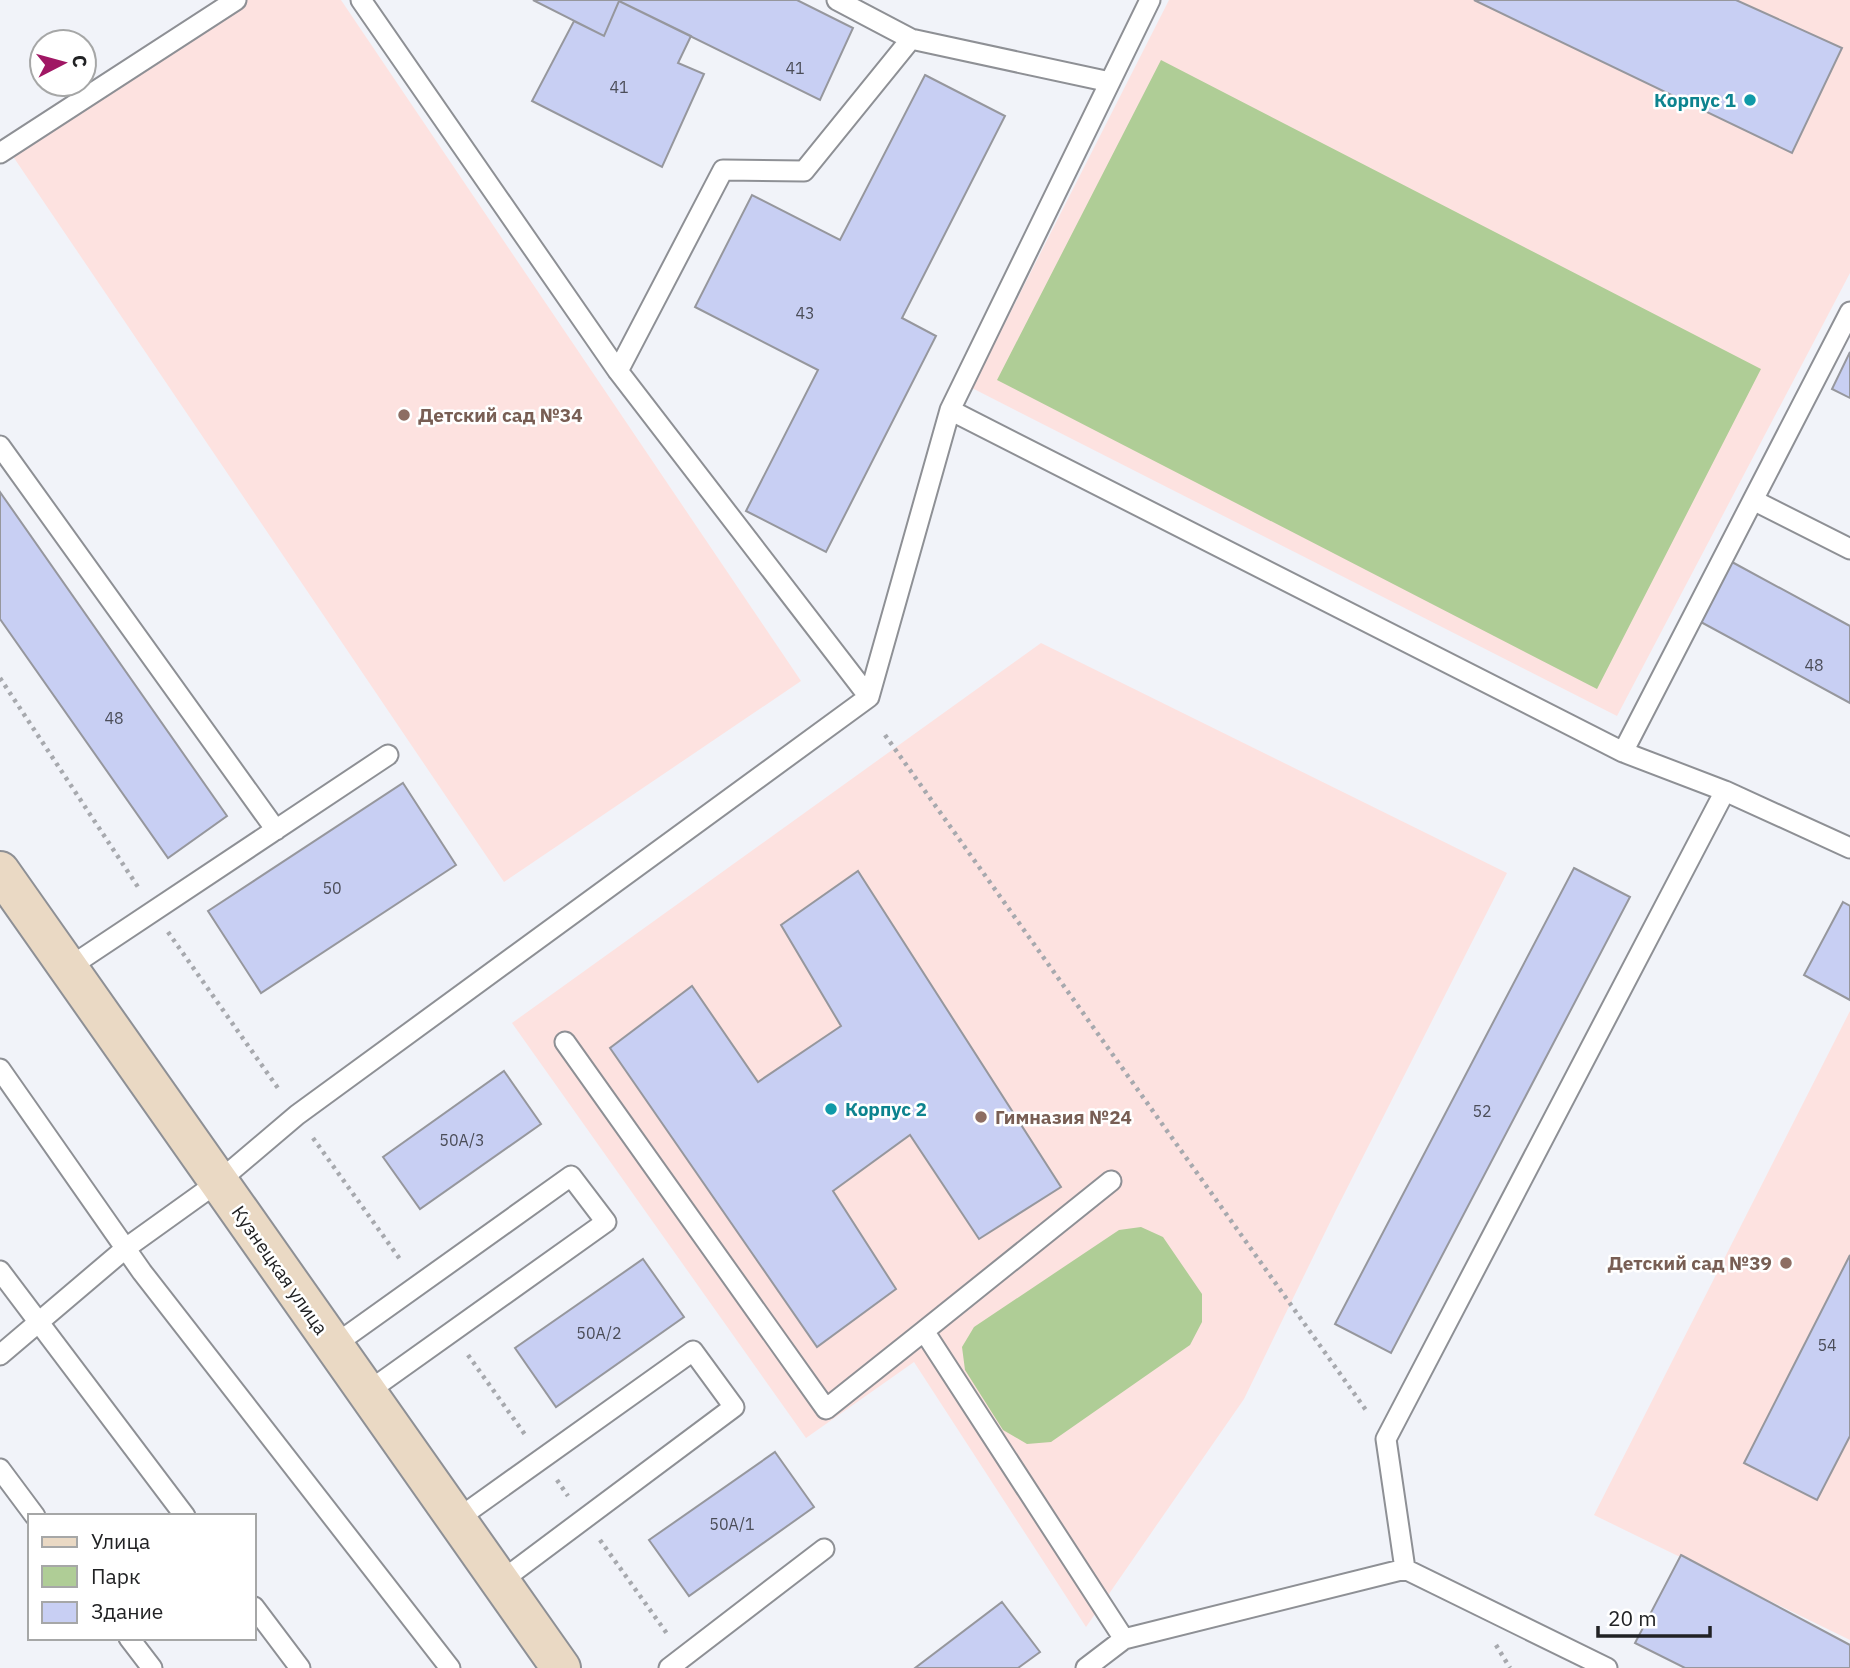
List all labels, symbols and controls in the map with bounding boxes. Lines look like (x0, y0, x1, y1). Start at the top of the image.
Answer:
north arrow (28, 28, 98, 98)
text: С (67, 54, 92, 69)
house number: 41 (785, 58, 805, 78)
house number: 41 (609, 77, 629, 97)
place label: Корпус 1 (1654, 88, 1737, 112)
marker: Корпус 1 (1742, 92, 1758, 108)
house number: 43 (795, 303, 815, 323)
place label: Детский сад №34 (418, 403, 583, 427)
marker: Детский сад №34 (396, 407, 412, 423)
house number: 48 (1804, 655, 1824, 675)
house number: 48 (104, 708, 124, 728)
house number: 50 (322, 878, 342, 898)
place label: Корпус 2 (845, 1097, 927, 1121)
marker: Корпус 2 (823, 1101, 839, 1117)
house number: 52 (1472, 1101, 1492, 1121)
place label: Гимназия №24 (995, 1105, 1132, 1129)
marker: Гимназия №24 (973, 1109, 989, 1125)
house number: 50А/3 (439, 1130, 485, 1150)
street label: Кузнецкая улица (227, 1201, 333, 1339)
place label: Детский сад №39 (1607, 1251, 1772, 1275)
marker: Детский сад №39 (1778, 1255, 1794, 1271)
house number: 50А/2 (576, 1323, 622, 1343)
house number: 54 (1817, 1335, 1837, 1355)
legend (28, 1514, 256, 1640)
house number: 50А/1 (709, 1514, 755, 1534)
text: Улица (91, 1527, 150, 1555)
text: Парк (91, 1562, 141, 1590)
scale bar (1598, 1594, 1710, 1638)
text: Здание (91, 1597, 163, 1625)
text: 20 m (1608, 1604, 1657, 1632)

